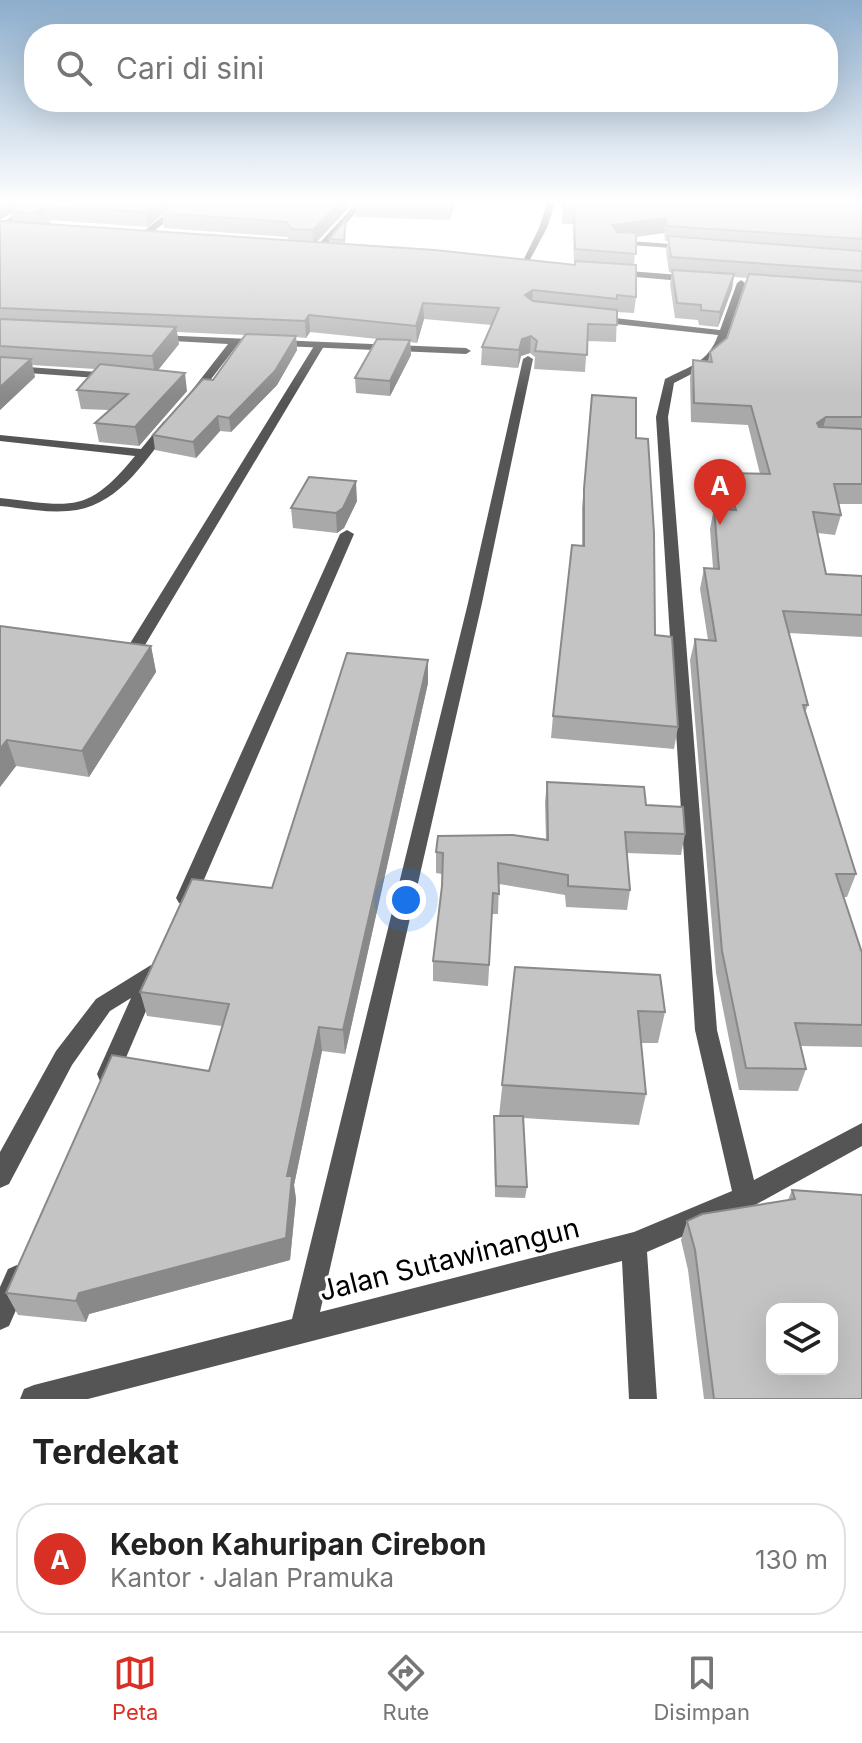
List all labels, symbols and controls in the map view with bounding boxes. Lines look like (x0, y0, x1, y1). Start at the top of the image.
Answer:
search box (24, 24, 838, 112)
icon: search (52, 46, 96, 90)
text: Cari di sini (116, 50, 264, 86)
pin: A (694, 459, 746, 525)
your location (386, 880, 426, 920)
street label: Jalan Sutawinangun (315, 1210, 583, 1308)
map controls (766, 1303, 838, 1375)
button: layers (766, 1303, 838, 1375)
text: Terdekat (32, 1431, 179, 1472)
text: Kebon Kahuripan Cirebon (110, 1526, 486, 1562)
text: A (50, 1544, 70, 1575)
text: 130 m (755, 1544, 828, 1575)
text: Kantor · Jalan Pramuka (110, 1562, 394, 1593)
tab: Peta (112, 1651, 158, 1725)
tab: Rute (382, 1651, 429, 1725)
tab: Disimpan (653, 1651, 750, 1725)

